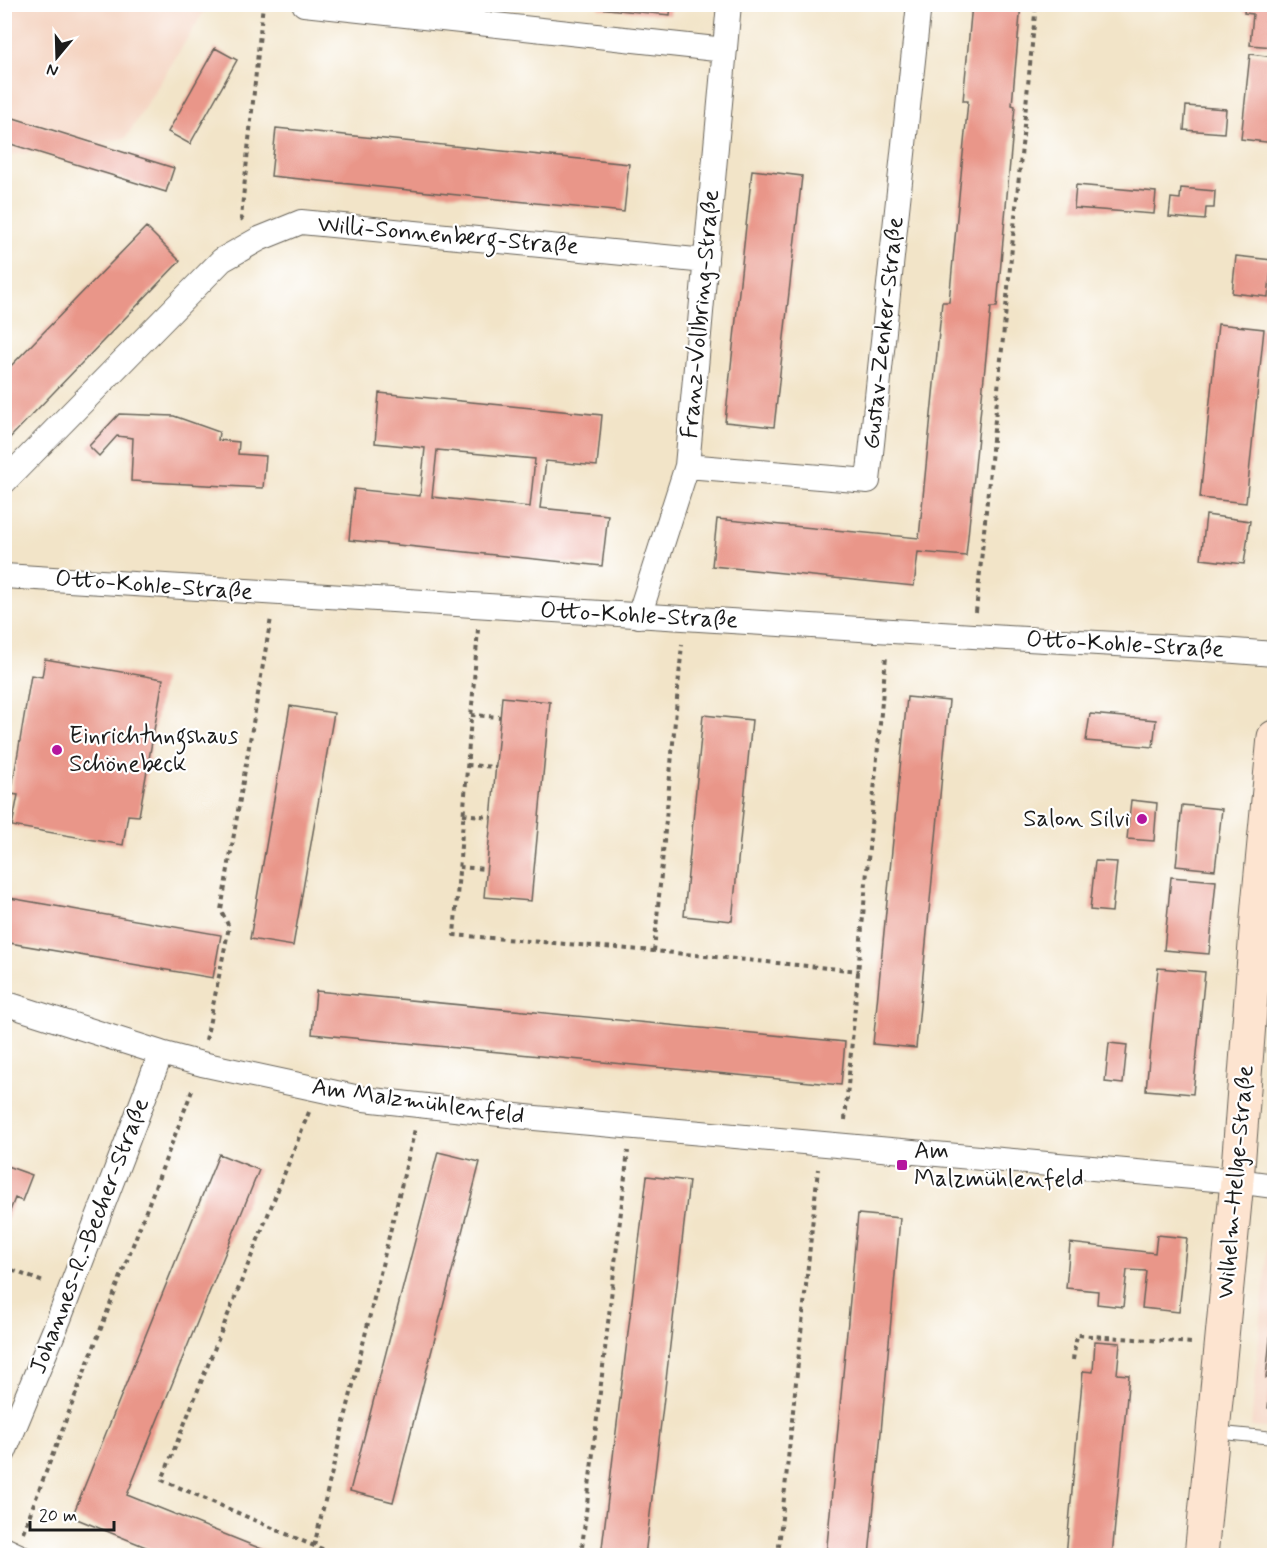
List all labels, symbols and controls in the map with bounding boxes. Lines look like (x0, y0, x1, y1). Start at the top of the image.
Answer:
north arrow (27, 27, 87, 87)
text: N (44, 58, 61, 81)
street label: Franz-Vollbring-Straße (675, 188, 727, 440)
street label: Willi-Sonnenberg-Straße (316, 209, 580, 266)
street label: Gustav-Zenker-Straße (856, 215, 912, 451)
street label: Otto-Kohle-Straße (54, 564, 254, 608)
street label: Otto-Kohle-Straße (539, 595, 739, 637)
street label: Otto-Kohle-Straße (1025, 624, 1225, 666)
place label: Einrichtungshaus Schönebeck (69, 721, 239, 780)
marker: Einrichtungshaus Schönebeck (50, 743, 64, 757)
place label: Salon Silvi (1023, 804, 1130, 835)
marker: Salon Silvi (1135, 812, 1149, 826)
street label: Wilhelm-Hellge-Straße (1210, 1064, 1262, 1300)
street label: Am Malzmühlenfeld (310, 1072, 526, 1132)
street label: Johannes-R.-Becher-Straße (23, 1093, 157, 1378)
place label: Am Malzmühlenfeld (914, 1136, 1084, 1195)
marker: Am Malzmühlenfeld (895, 1158, 909, 1172)
scale bar (30, 1494, 114, 1532)
text: 20 m (39, 1504, 77, 1528)

